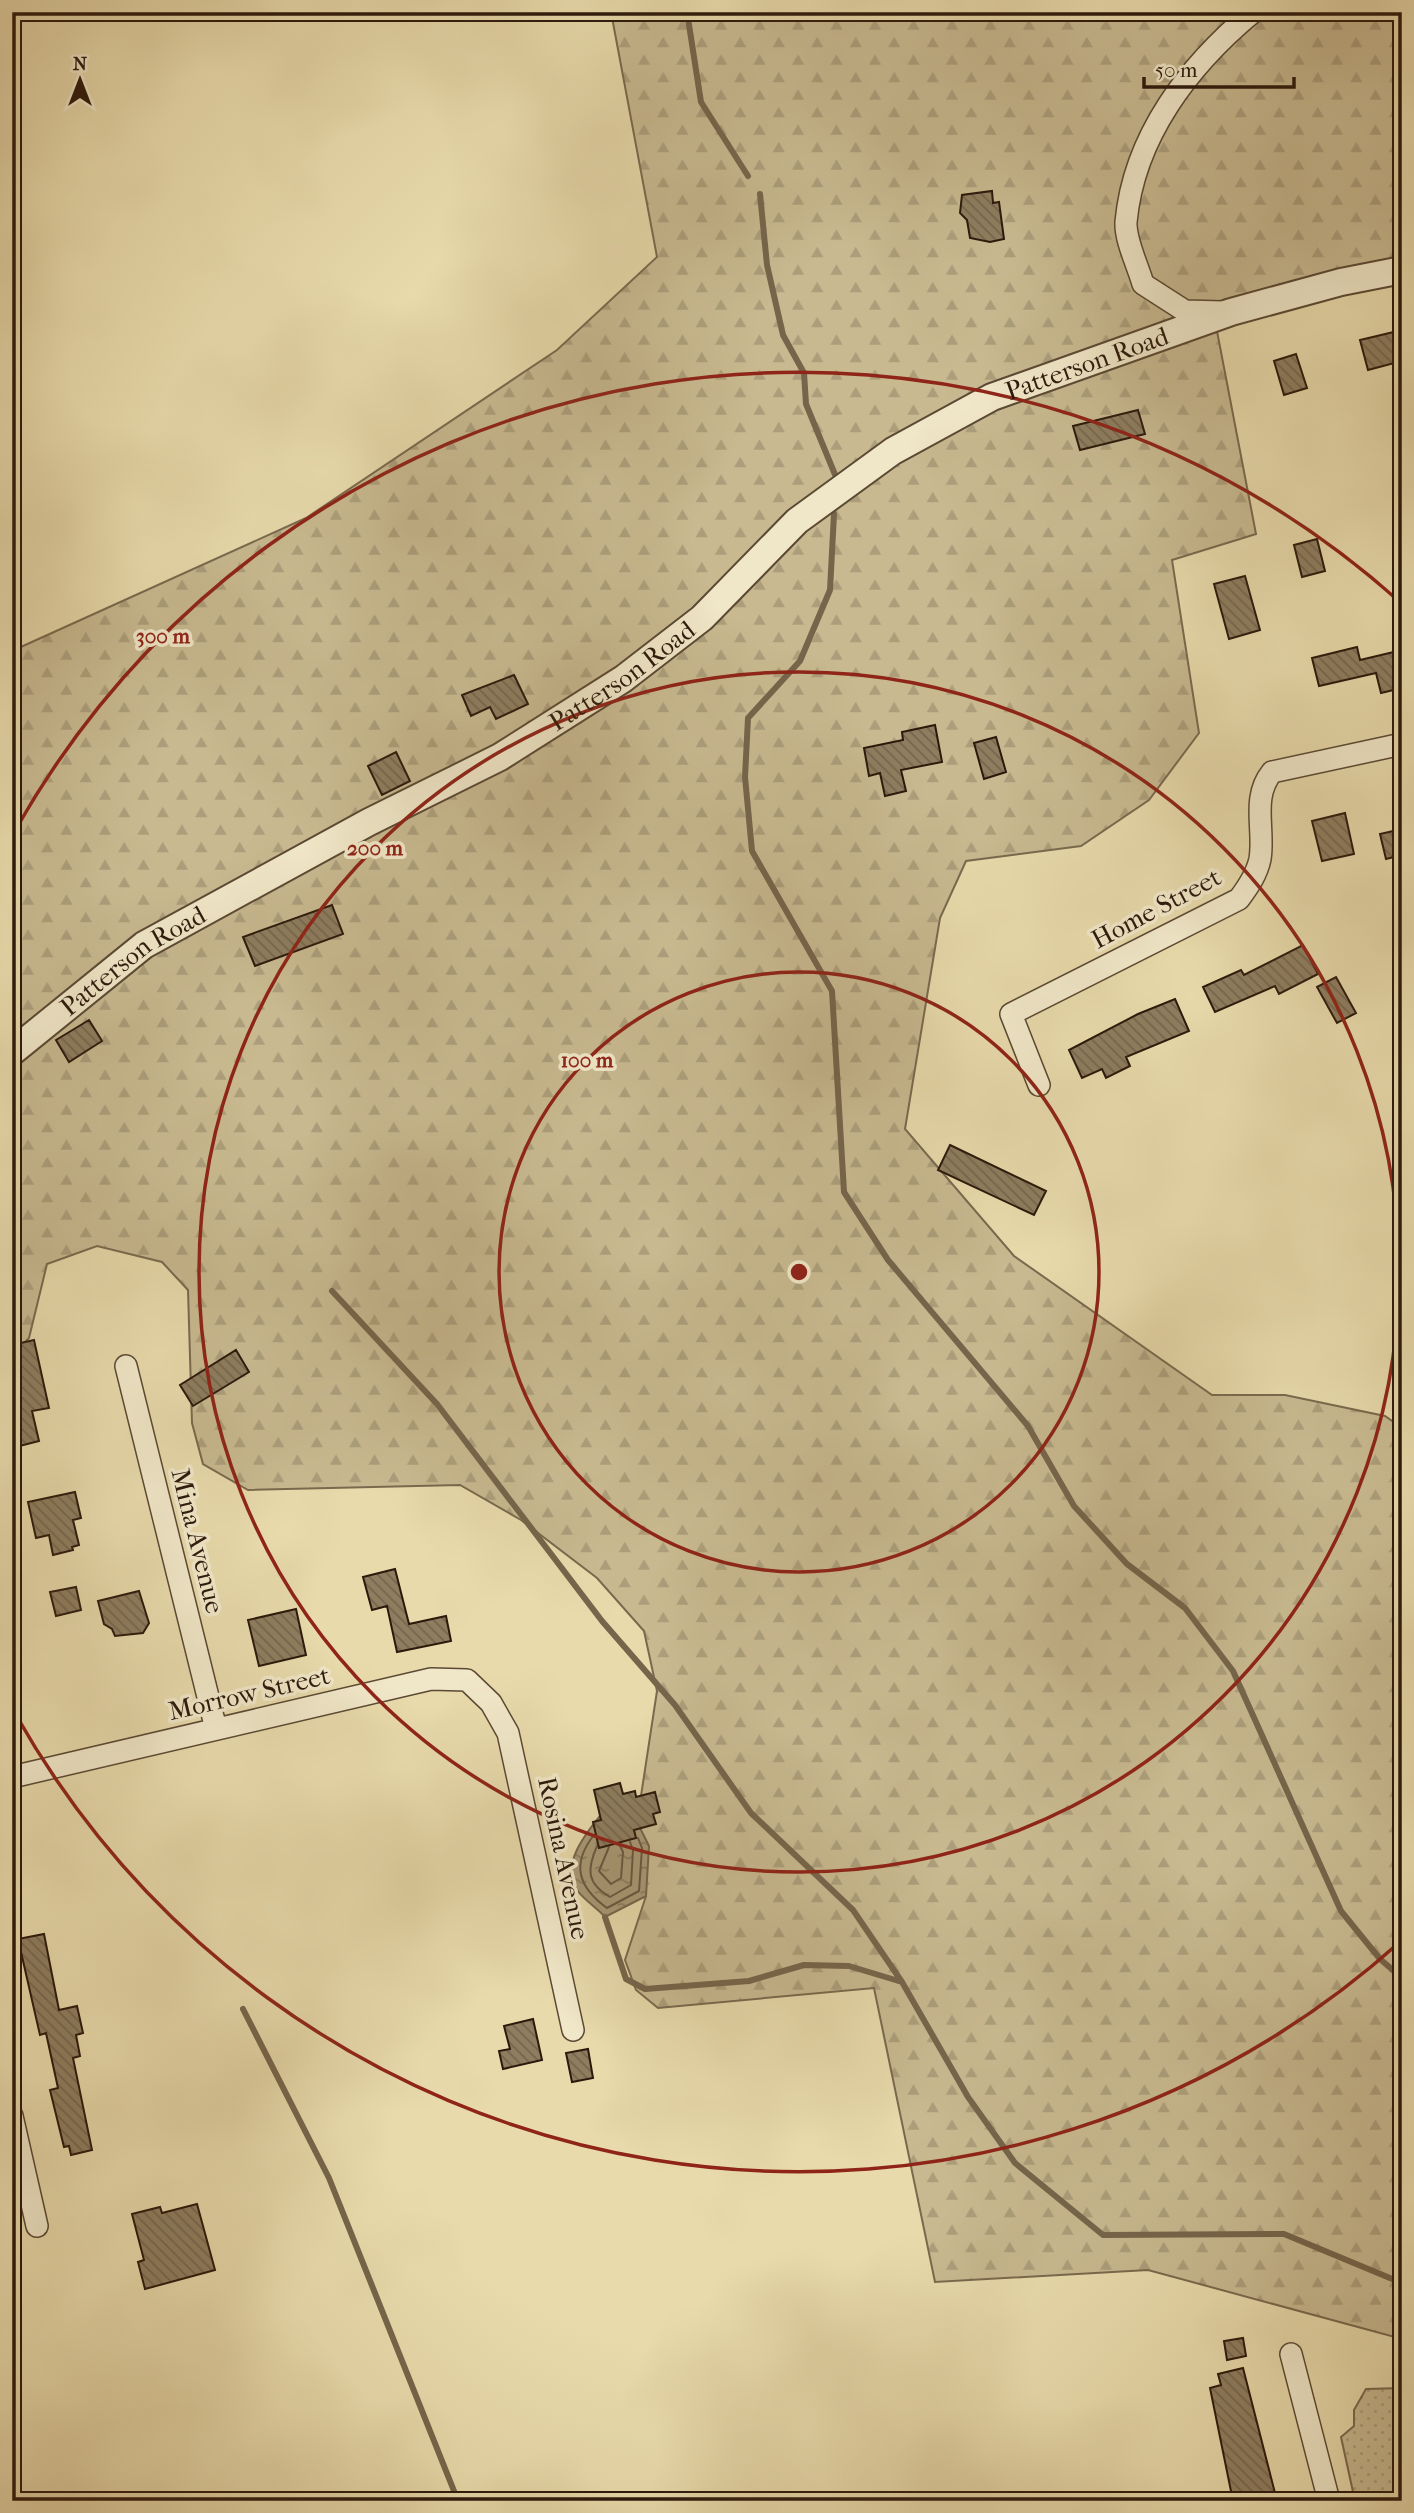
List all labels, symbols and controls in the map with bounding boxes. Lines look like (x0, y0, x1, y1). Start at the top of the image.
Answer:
north arrow (46, 46, 116, 116)
scale bar (1144, 46, 1295, 90)
text: N (73, 53, 88, 75)
text: 50 m (1155, 58, 1198, 82)
street label: Patterson Road (1001, 320, 1174, 407)
street label: Patterson Road (543, 614, 702, 738)
text: 300 m (136, 624, 190, 648)
text: 200 m (347, 836, 404, 860)
street label: Home Street (1086, 861, 1227, 955)
street label: Patterson Road (54, 899, 212, 1023)
text: 100 m (561, 1048, 614, 1072)
centre of rings (787, 1260, 811, 1284)
street label: Mina Avenue (165, 1466, 230, 1617)
street label: Morrow Street (165, 1660, 334, 1727)
street label: Rosina Avenue (531, 1774, 596, 1942)

